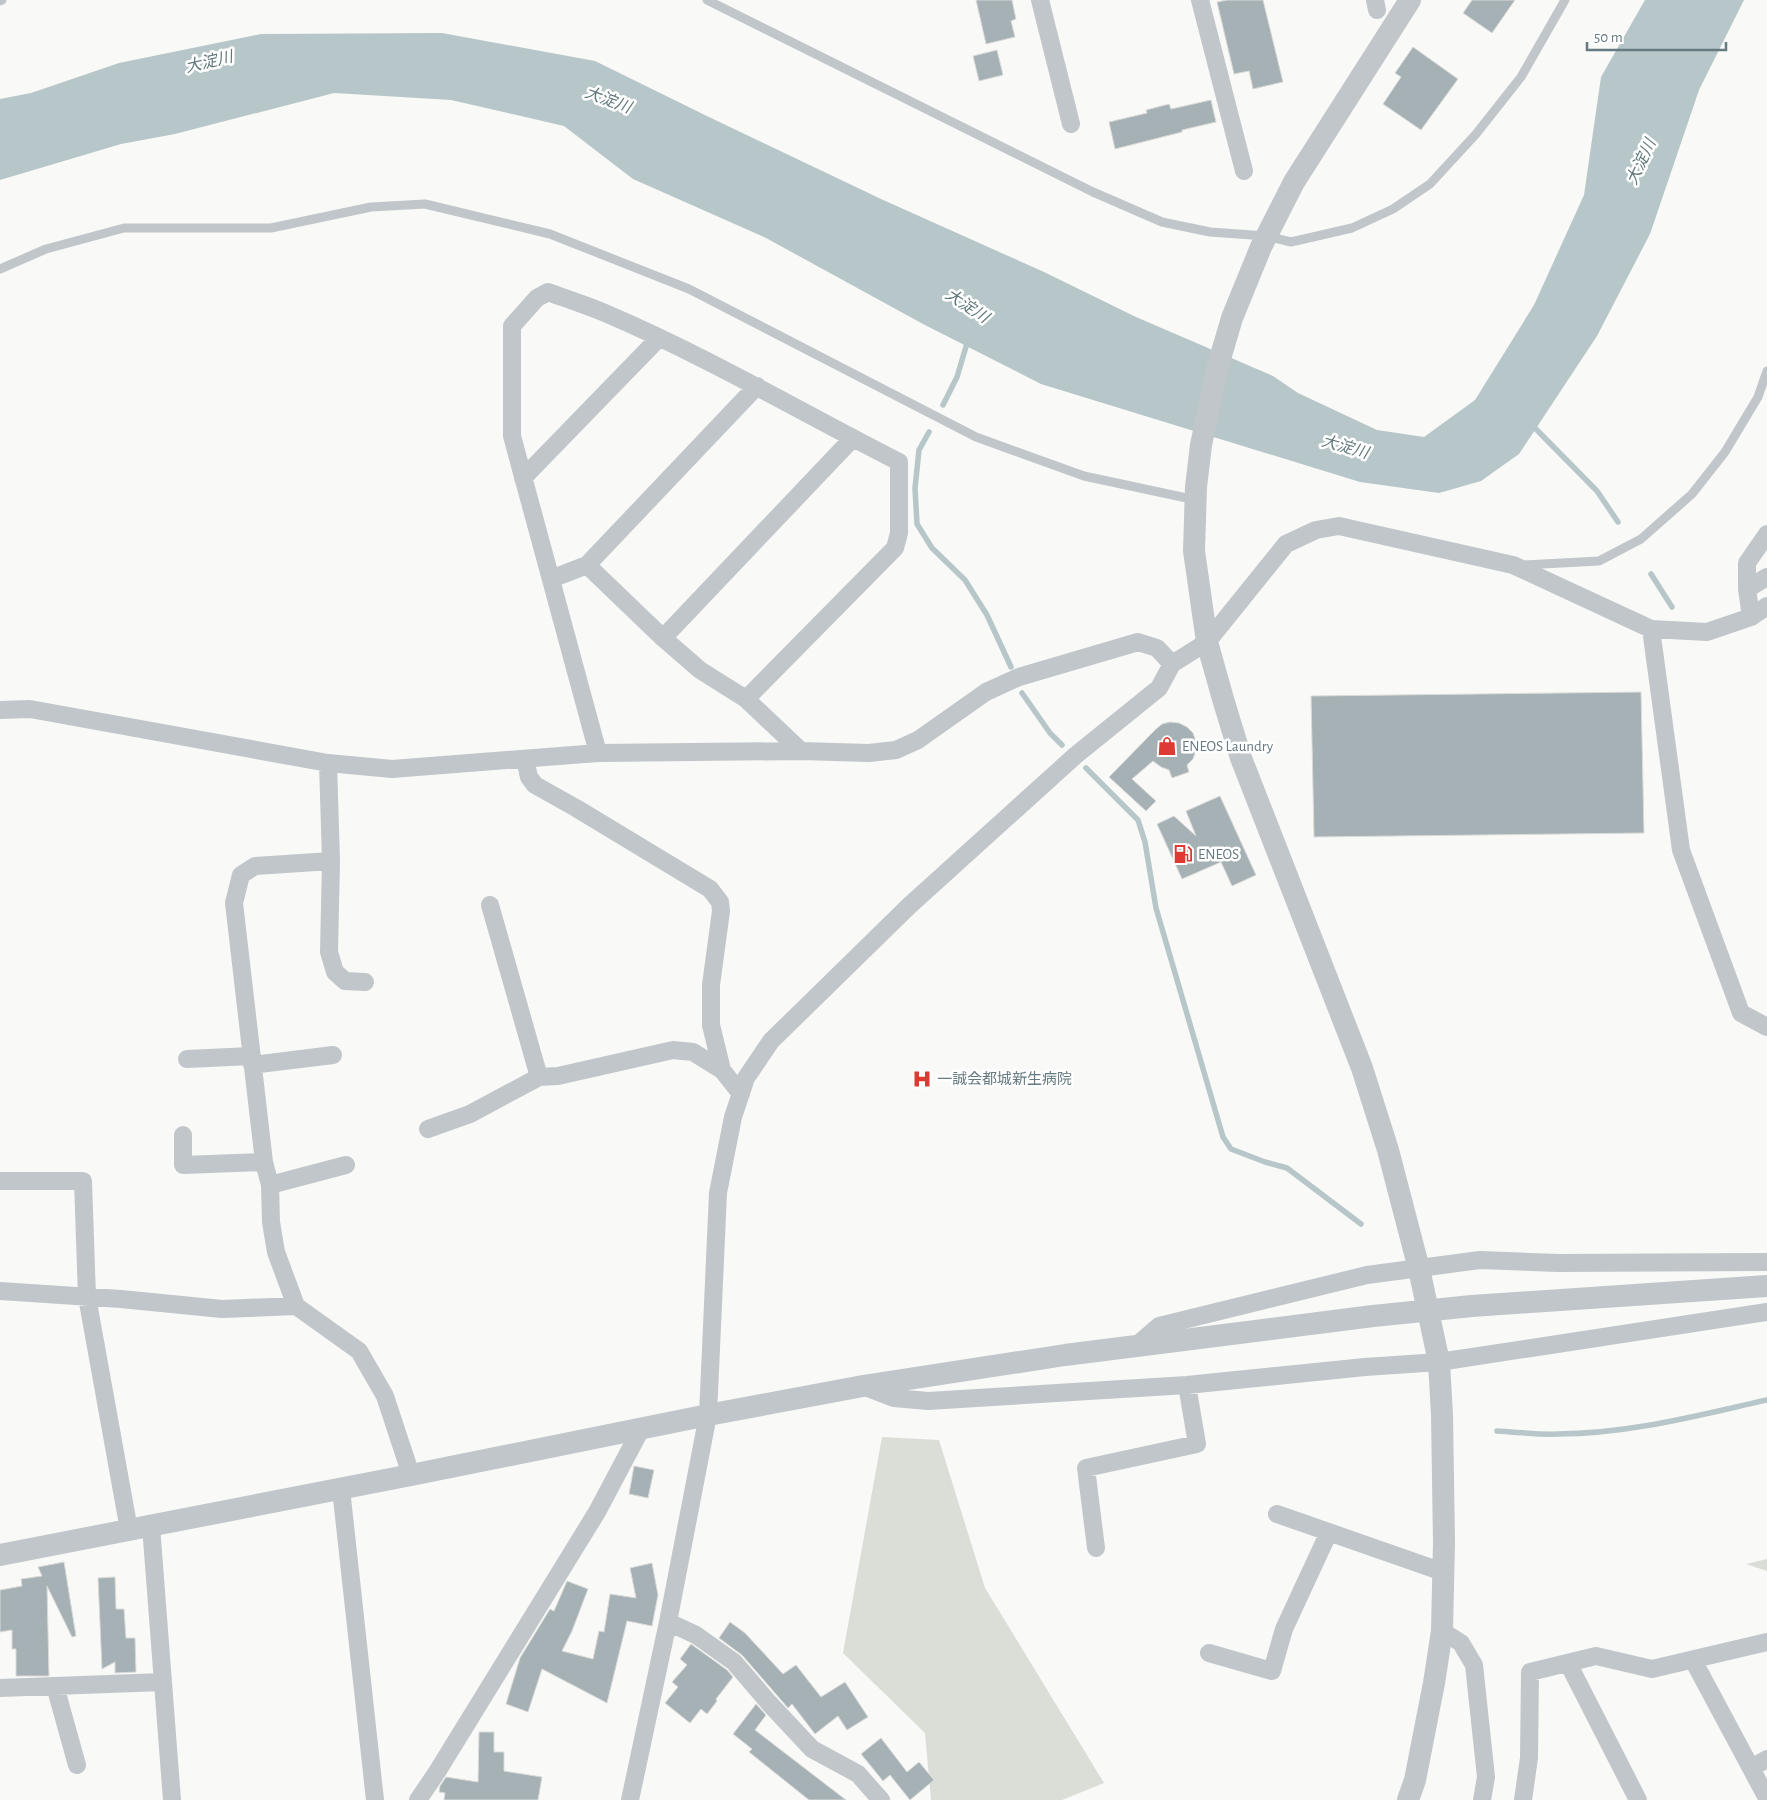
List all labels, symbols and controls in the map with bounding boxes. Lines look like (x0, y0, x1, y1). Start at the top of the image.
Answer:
scale bar (1587, 20, 1726, 52)
text: 50 m (1594, 30, 1623, 45)
water label: 大淀川 (184, 47, 236, 75)
water label: 大淀川 (583, 83, 636, 116)
water label: 大淀川 (1623, 135, 1659, 187)
water label: 大淀川 (943, 285, 994, 327)
water label: 大淀川 (1320, 432, 1372, 462)
shop icon: ENEOS Laundry (1156, 735, 1178, 757)
place label: ENEOS Laundry (1182, 739, 1274, 754)
fuel station icon: ENEOS (1172, 843, 1194, 865)
place label: ENEOS (1198, 847, 1239, 862)
hospital icon: 一誠会都城新生病院 (911, 1068, 933, 1090)
place label: 一誠会都城新生病院 (937, 1071, 1072, 1087)

